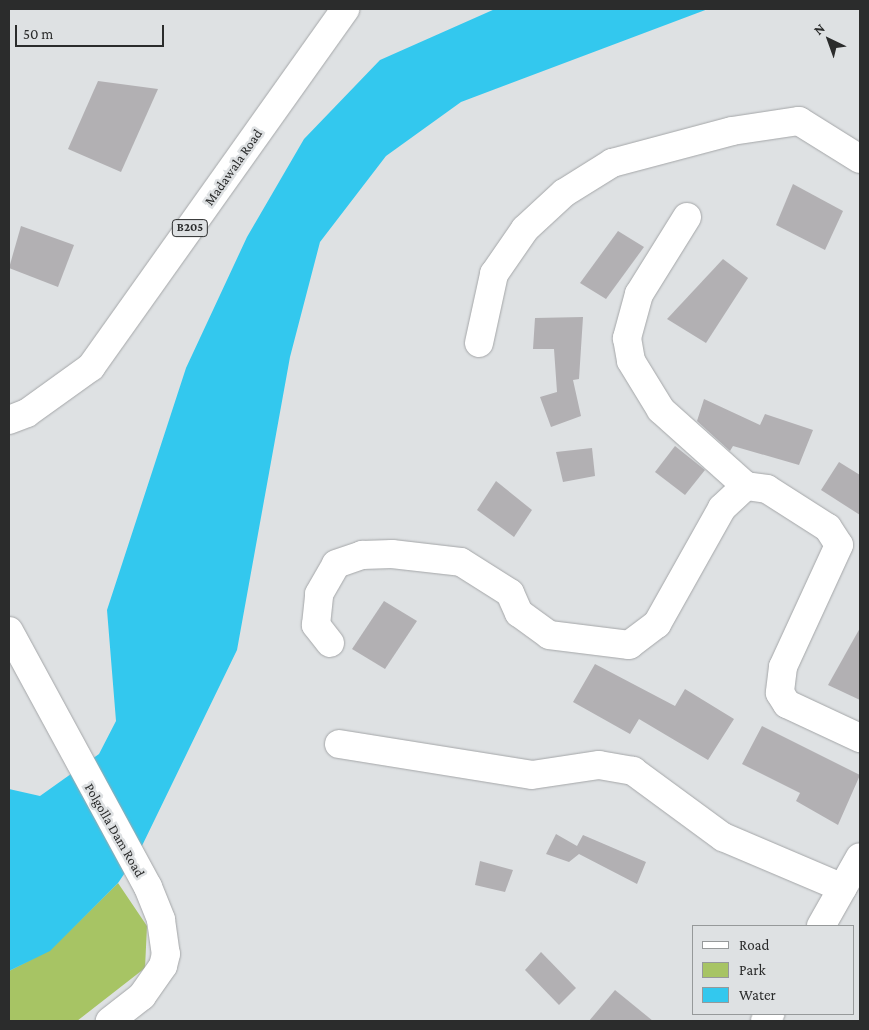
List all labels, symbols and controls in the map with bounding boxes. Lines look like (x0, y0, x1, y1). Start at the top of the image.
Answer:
scale bar (18, 15, 166, 47)
north arrow (804, 15, 854, 65)
text: N (810, 20, 828, 38)
text: 50 m (23, 26, 53, 42)
street label: Madawala Road (200, 125, 266, 209)
road number: B205 (171, 218, 209, 238)
street label: Polgolla Dam Road (81, 780, 149, 880)
legend (692, 925, 854, 1015)
text: Road (739, 937, 769, 953)
text: Park (739, 962, 766, 978)
text: Water (739, 987, 776, 1003)

